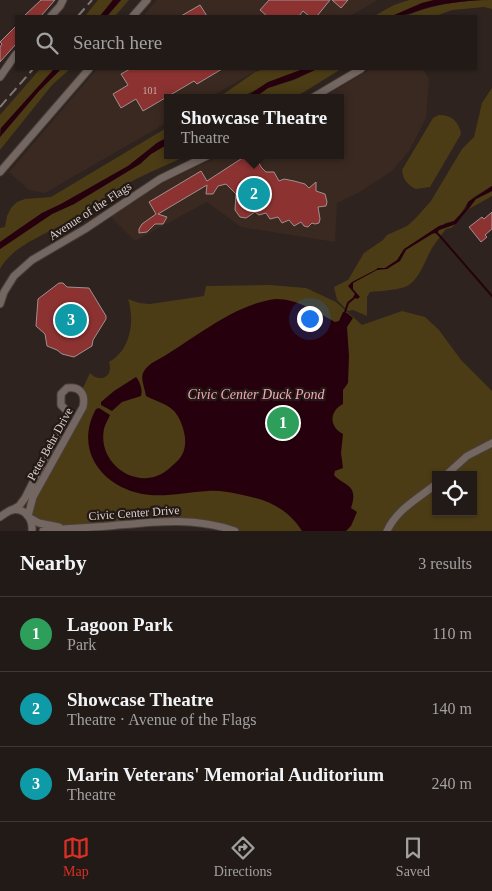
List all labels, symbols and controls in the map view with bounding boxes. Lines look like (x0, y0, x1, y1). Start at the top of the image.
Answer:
search box (15, 15, 477, 70)
icon: search (33, 29, 61, 57)
text: Search here (73, 32, 162, 53)
house number: 101 (143, 85, 158, 96)
popup (164, 94, 344, 159)
text: Showcase Theatre (181, 107, 327, 128)
text: Theatre (181, 129, 230, 146)
pin: 2 (238, 175, 270, 213)
street label: Avenue of the Flags (46, 179, 134, 243)
pin: 3 (55, 301, 87, 339)
your location (297, 306, 323, 332)
water label: Civic Center Duck Pond (187, 387, 326, 402)
pin: 1 (267, 404, 299, 442)
street label: Peter Behr Drive (24, 405, 76, 483)
map controls (432, 471, 477, 516)
button: locate (432, 471, 477, 516)
street label: Civic Center Drive (88, 503, 180, 523)
text: Nearby (20, 551, 87, 575)
text: 3 results (418, 555, 472, 572)
text: Lagoon Park (67, 614, 173, 635)
text: 1 (32, 625, 40, 642)
text: 110 m (432, 625, 472, 642)
text: Park (67, 636, 96, 653)
text: Showcase Theatre (67, 689, 214, 710)
text: 2 (32, 700, 40, 717)
text: 140 m (432, 700, 472, 717)
text: Theatre · Avenue of the Flags (67, 711, 256, 728)
text: Marin Veterans' Memorial Auditorium (67, 764, 384, 785)
text: 3 (32, 775, 40, 792)
text: 240 m (432, 775, 472, 792)
text: Theatre (67, 786, 116, 803)
tab: Map (62, 834, 90, 880)
tab: Directions (214, 834, 272, 880)
tab: Saved (396, 834, 430, 880)

